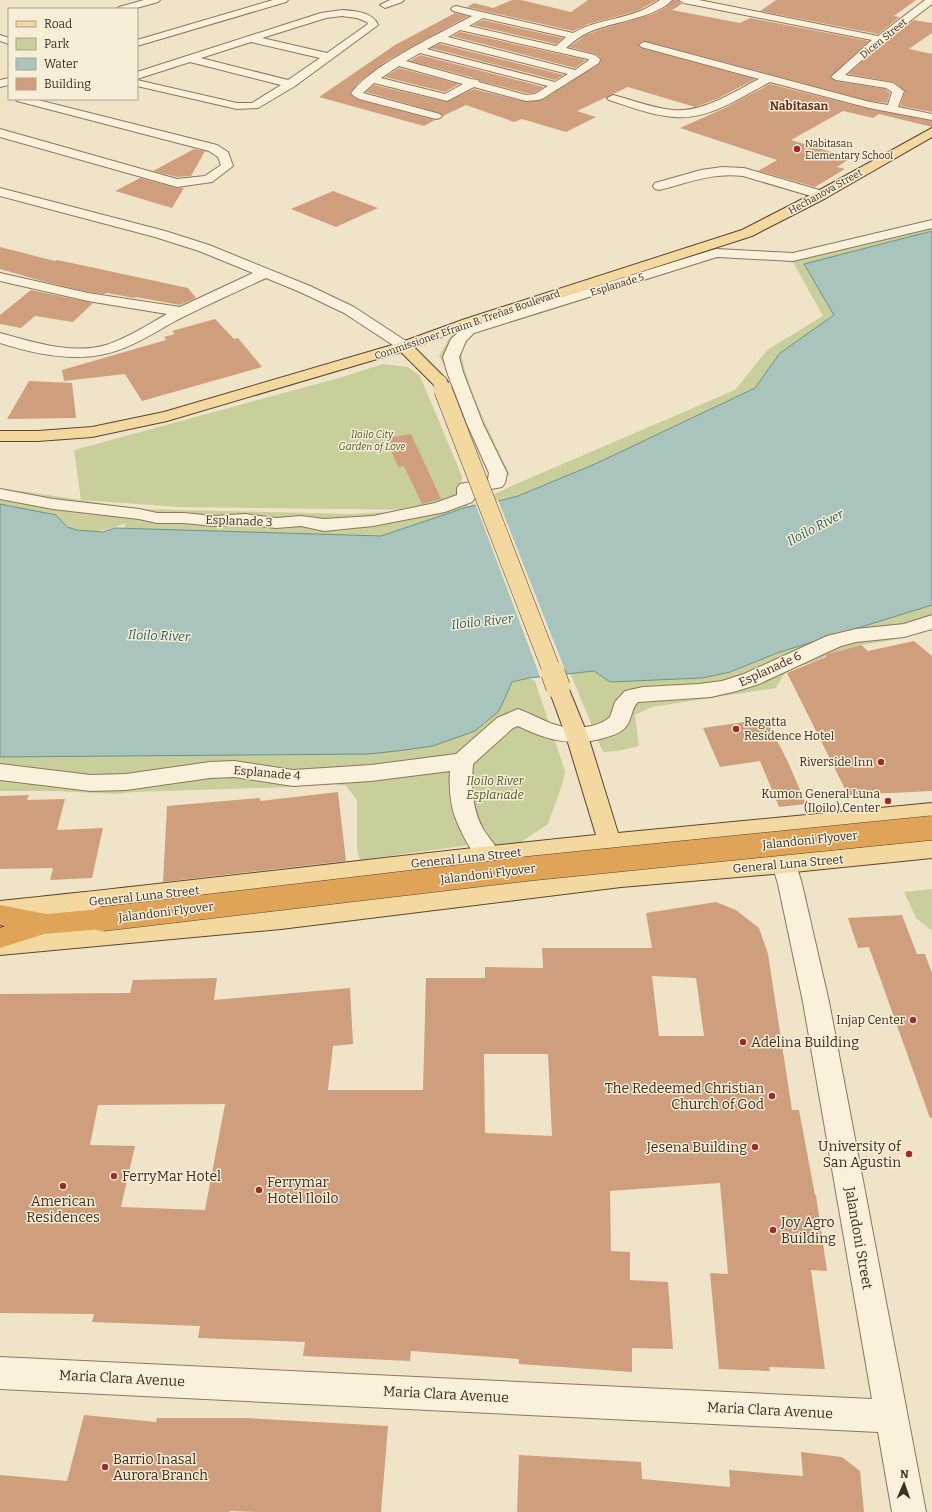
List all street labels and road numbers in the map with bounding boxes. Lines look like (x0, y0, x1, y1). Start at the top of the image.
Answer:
street label: Dicen Street (858, 16, 910, 61)
street label: Hechanova Street (786, 166, 865, 217)
street label: Esplanade 5 (589, 271, 646, 299)
street label: Commissioner Efraim B. Treñas Boulevard (373, 287, 562, 362)
street label: Esplanade 3 (205, 513, 273, 529)
street label: Esplanade 6 (737, 648, 803, 690)
street label: Esplanade 4 (233, 763, 301, 783)
street label: Jalandoni Flyover (761, 828, 859, 852)
street label: General Luna Street (410, 845, 523, 871)
street label: General Luna Street (732, 852, 845, 876)
street label: Jalandoni Flyover (439, 861, 537, 887)
street label: General Luna Street (88, 883, 201, 909)
street label: Jalandoni Flyover (117, 899, 215, 925)
street label: Jalandoni Street (841, 1184, 876, 1291)
street label: Maria Clara Avenue (59, 1367, 185, 1390)
street label: Maria Clara Avenue (383, 1383, 509, 1406)
street label: Maria Clara Avenue (707, 1399, 833, 1422)

